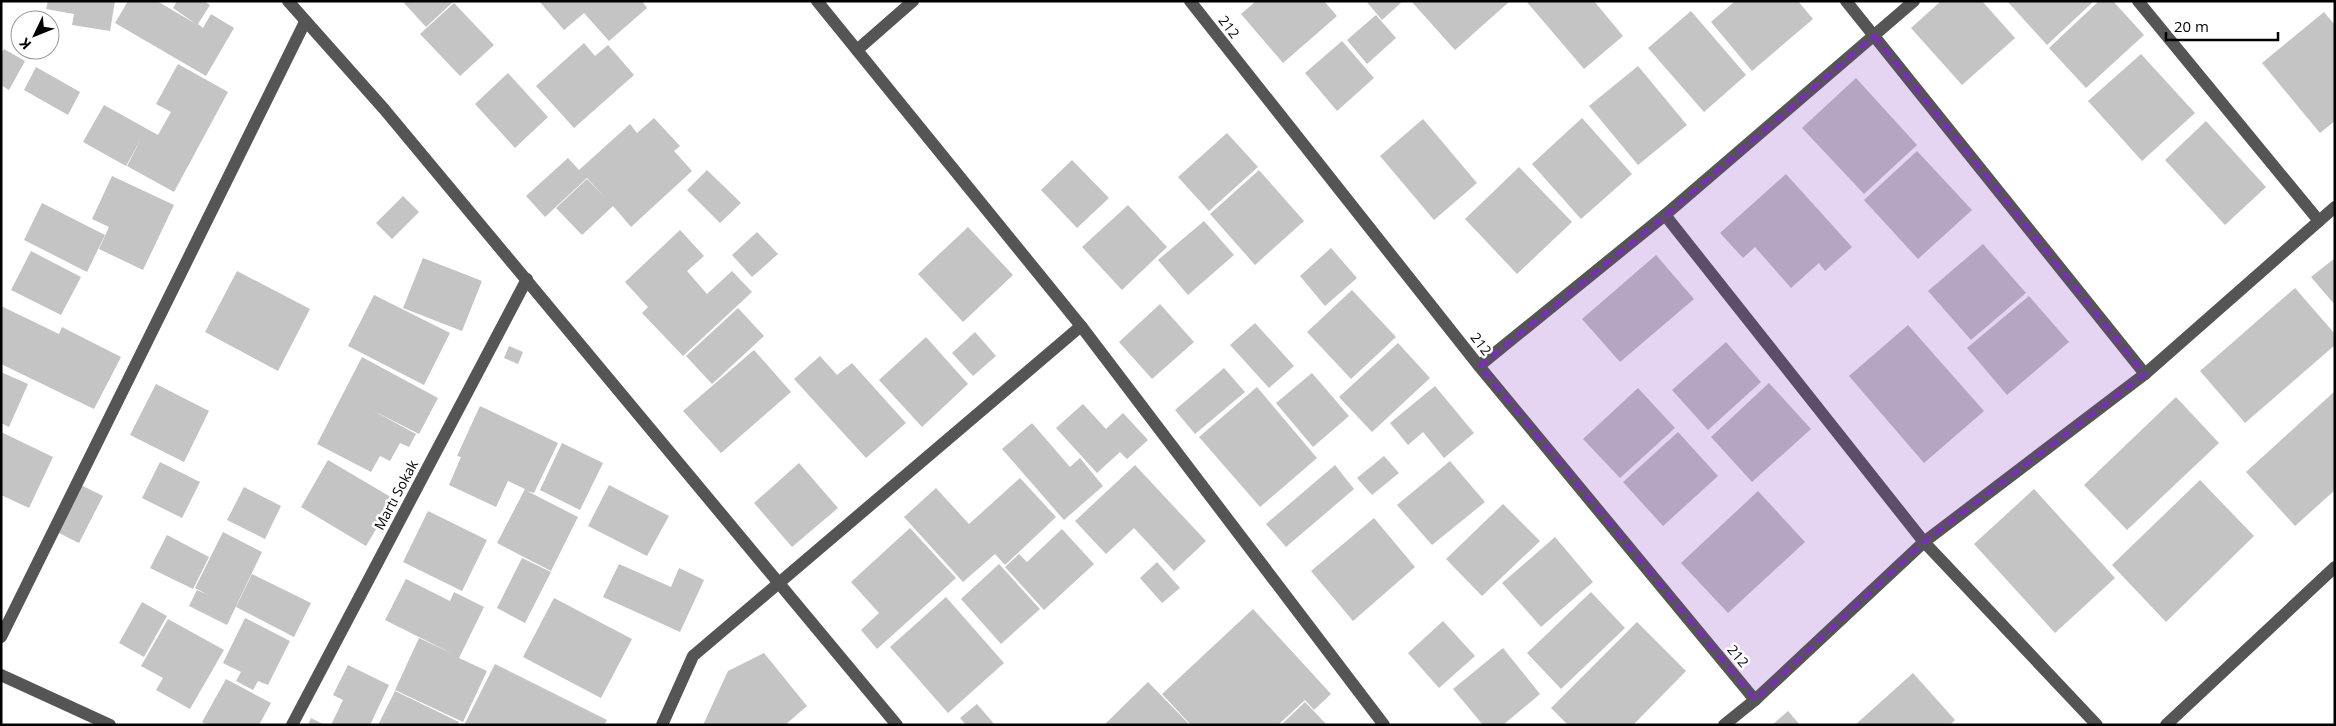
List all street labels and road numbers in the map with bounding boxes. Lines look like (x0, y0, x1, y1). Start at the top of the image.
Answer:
street label: 212 (1215, 11, 1244, 42)
street label: 212 (1467, 328, 1496, 359)
street label: Martı Sokak (369, 456, 422, 533)
street label: 212 (1723, 640, 1753, 671)

